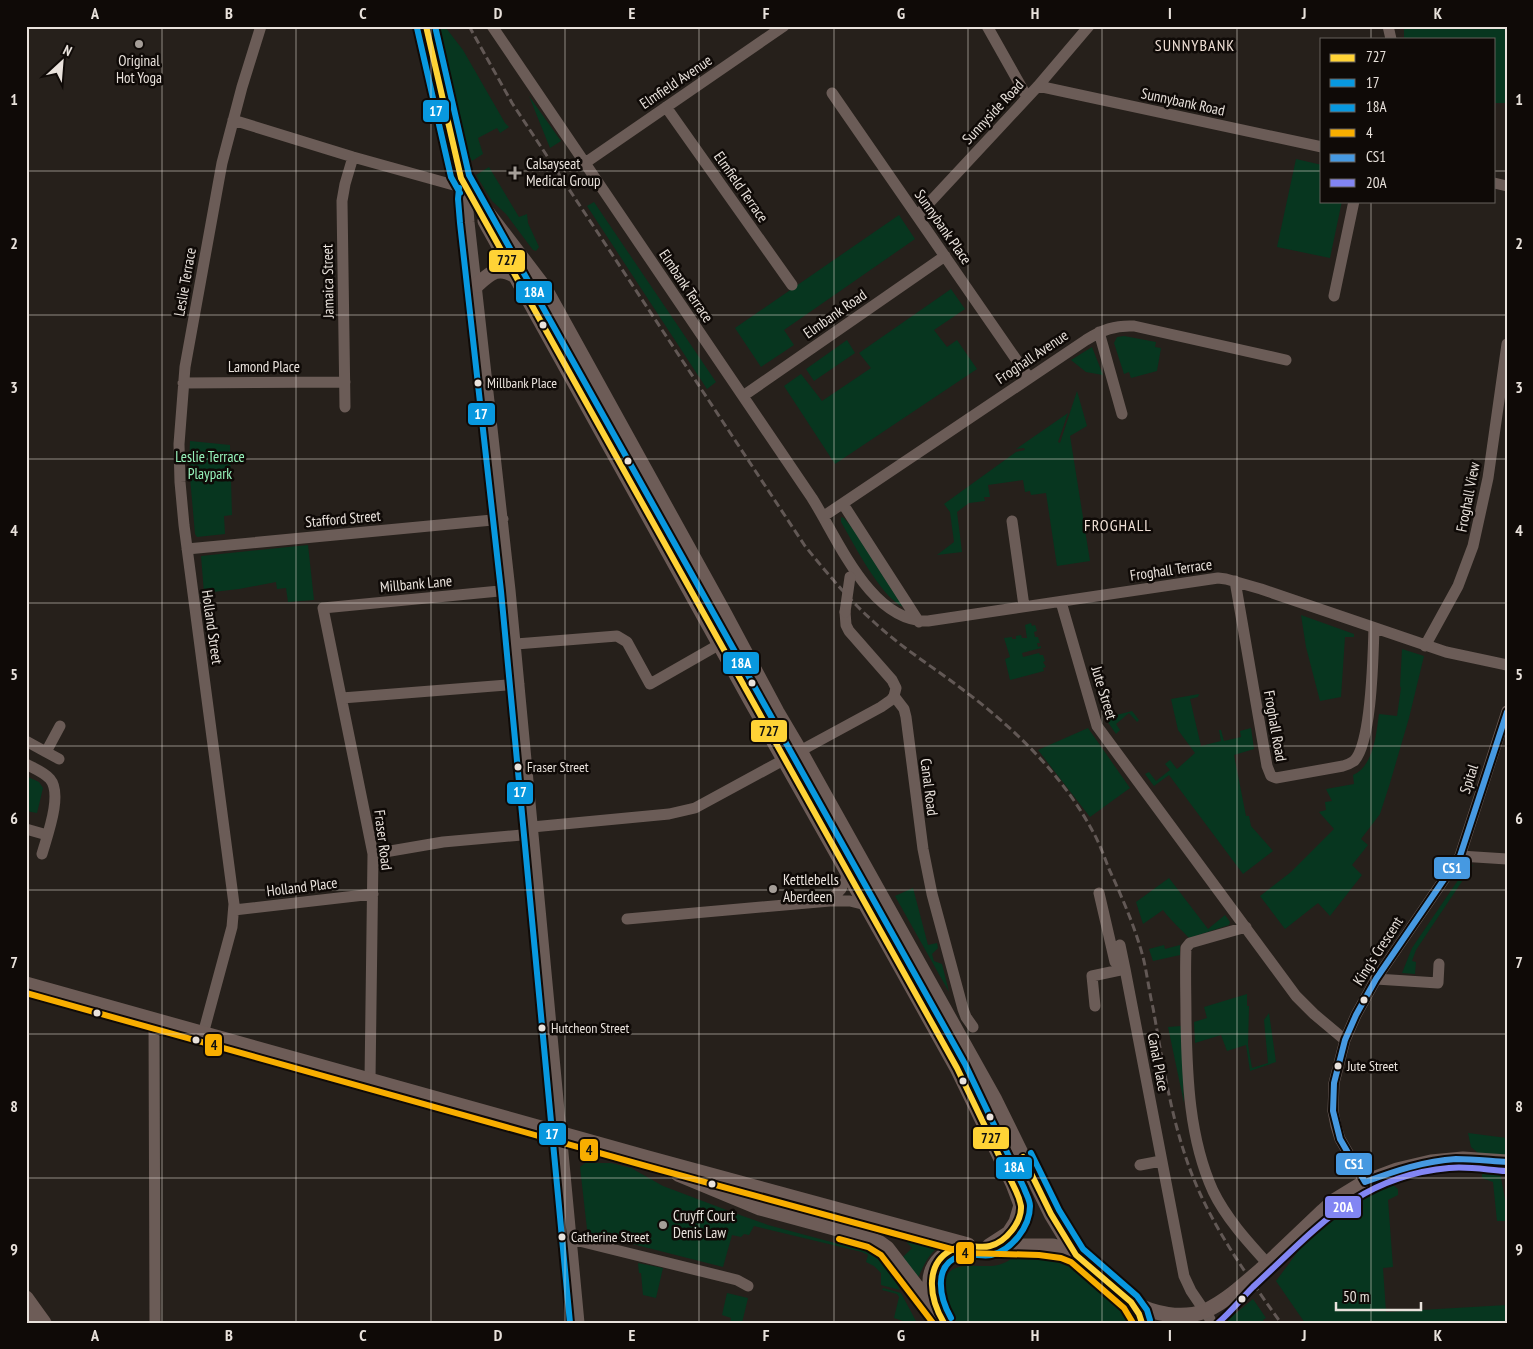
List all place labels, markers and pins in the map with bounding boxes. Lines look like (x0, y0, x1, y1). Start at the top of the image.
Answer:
marker: Original Hot Yoga (133, 38, 145, 50)
place label: Original Hot Yoga (116, 51, 162, 87)
place label: Calsayseat Medical Group (526, 154, 601, 190)
marker: Calsayseat Medical Group (508, 166, 522, 180)
unlabelled marker (538, 320, 548, 330)
place label: Millbank Place (487, 374, 557, 392)
marker: Millbank Place (473, 378, 483, 388)
unlabelled marker (623, 456, 633, 466)
unlabelled marker (747, 678, 757, 688)
place label: Fraser Street (527, 758, 589, 776)
marker: Fraser Street (513, 762, 523, 772)
place label: Kettlebells Aberdeen (783, 870, 839, 906)
marker: Kettlebells Aberdeen (767, 883, 779, 895)
unlabelled marker (1359, 995, 1369, 1005)
unlabelled marker (92, 1008, 102, 1018)
place label: Hutcheon Street (551, 1019, 629, 1037)
marker: Hutcheon Street (537, 1023, 547, 1033)
unlabelled marker (191, 1035, 201, 1045)
place label: Jute Street (1346, 1057, 1398, 1075)
marker: Jute Street (1333, 1061, 1343, 1071)
unlabelled marker (958, 1076, 968, 1086)
unlabelled marker (985, 1112, 995, 1122)
unlabelled marker (707, 1179, 717, 1189)
place label: Cruyff Court Denis Law (673, 1206, 735, 1242)
marker: Cruyff Court Denis Law (657, 1219, 669, 1231)
place label: Catherine Street (571, 1228, 650, 1246)
marker: Catherine Street (557, 1232, 567, 1242)
unlabelled marker (1237, 1294, 1247, 1304)

